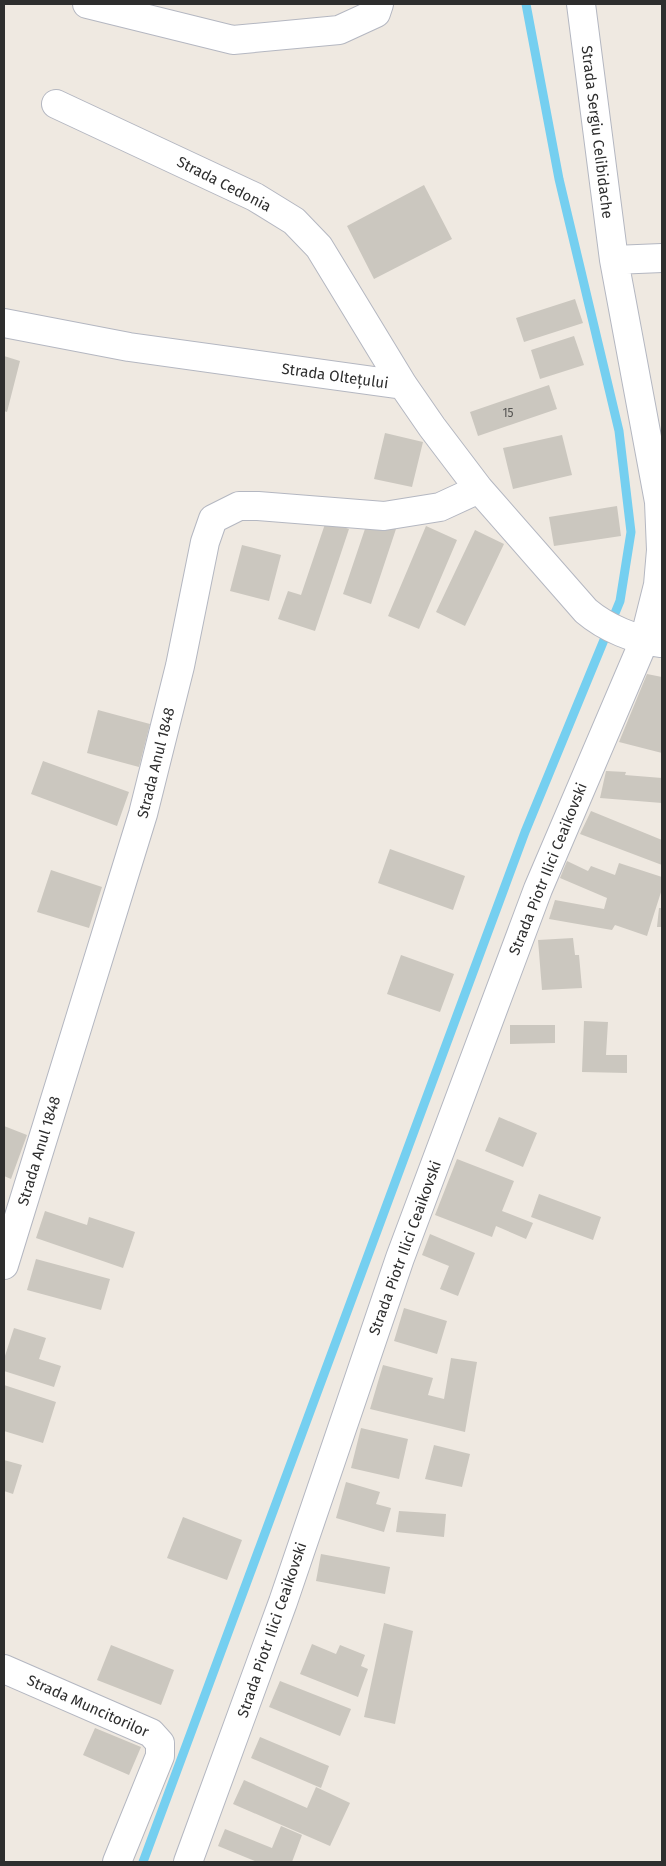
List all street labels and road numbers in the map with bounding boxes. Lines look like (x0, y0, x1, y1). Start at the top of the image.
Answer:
street label: Strada Sergiu Celibidache (577, 45, 617, 219)
street label: Strada Cedonia (174, 153, 274, 215)
street label: Strada Oltețului (280, 360, 390, 393)
street label: Strada Anul 1848 (134, 706, 178, 820)
street label: Strada Piotr Ilici Ceaikovski (505, 780, 591, 958)
street label: Strada Anul 1848 (14, 1094, 64, 1208)
street label: Strada Piotr Ilici Ceaikovski (365, 1158, 445, 1338)
street label: Strada Piotr Ilici Ceaikovski (233, 1540, 311, 1720)
street label: Strada Muncitorilor (24, 1671, 152, 1741)

